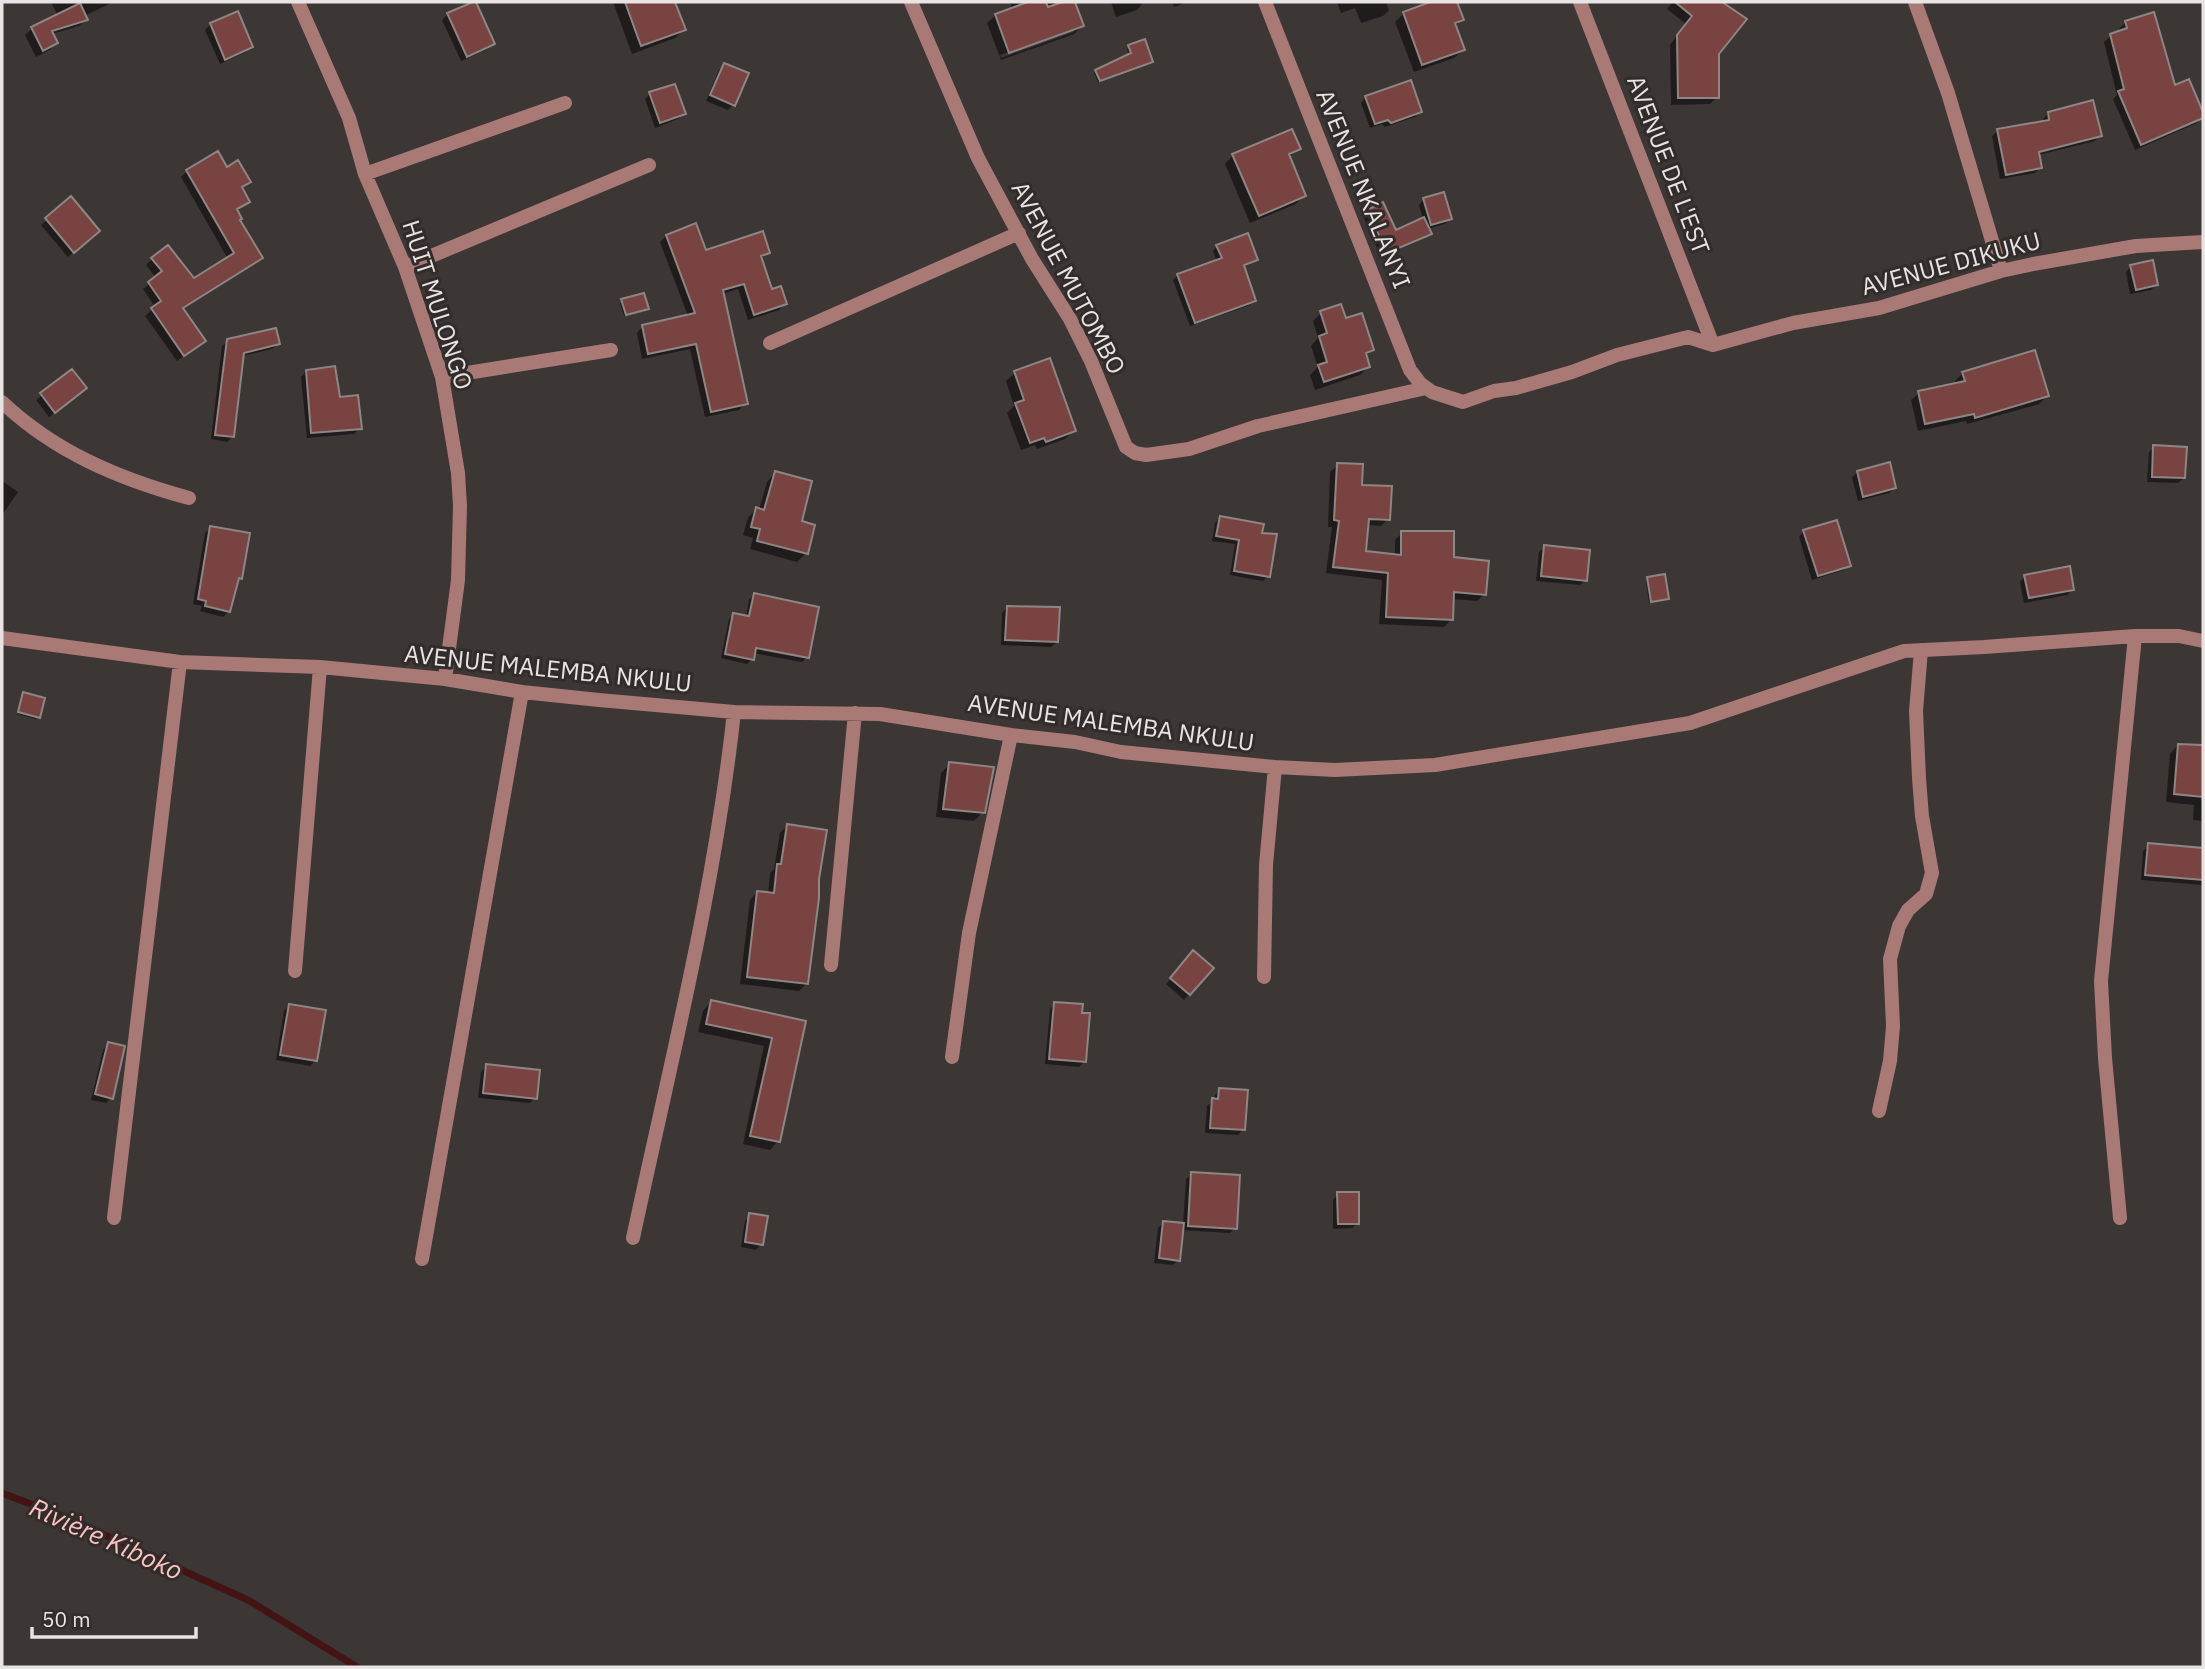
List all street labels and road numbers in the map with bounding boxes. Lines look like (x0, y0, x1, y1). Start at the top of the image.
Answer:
street label: AVENUE DE L'EST (1620, 71, 1718, 259)
street label: AVENUE NKALANYI (1309, 84, 1418, 293)
street label: AVENUE MUTOMBO (1005, 176, 1133, 380)
street label: HUIT MULONGO (395, 216, 480, 394)
street label: AVENUE DIKUKU (1857, 224, 2044, 302)
street label: AVENUE MALEMBA NKULU (403, 637, 693, 699)
street label: AVENUE MALEMBA NKULU (966, 686, 1256, 758)

